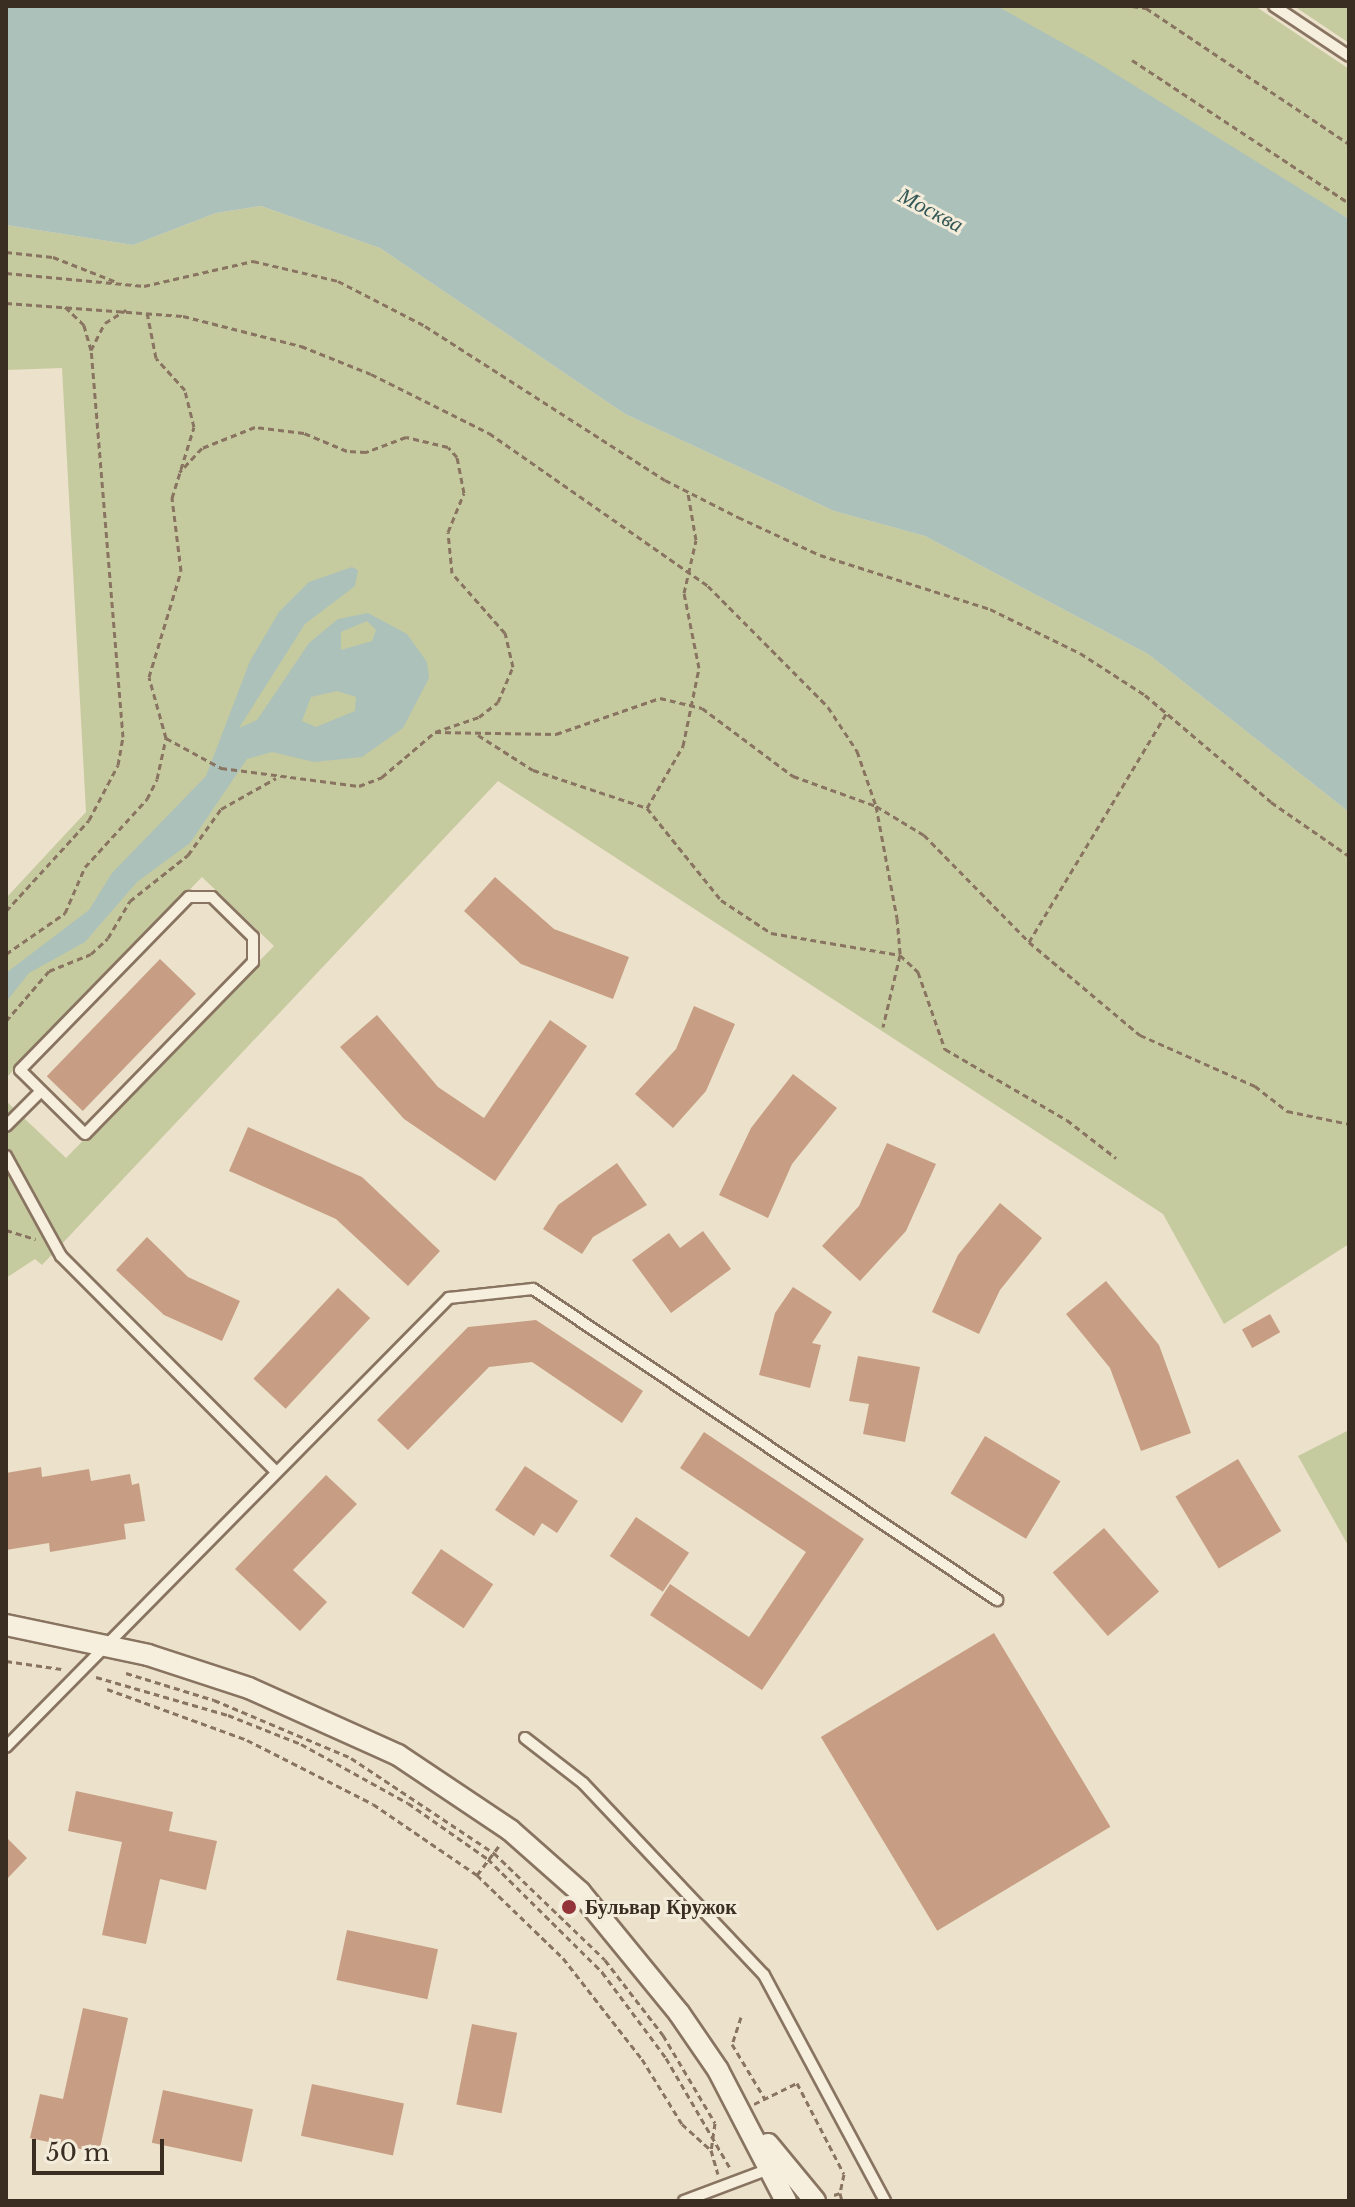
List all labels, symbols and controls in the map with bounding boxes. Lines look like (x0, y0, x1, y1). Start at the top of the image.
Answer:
water label: Москва (894, 182, 968, 238)
place label: Бульвар Кружок (585, 1895, 737, 1919)
marker: Бульвар Кружок (560, 1898, 578, 1916)
scale bar (36, 2123, 168, 2173)
text: 50 m (46, 2138, 109, 2167)

